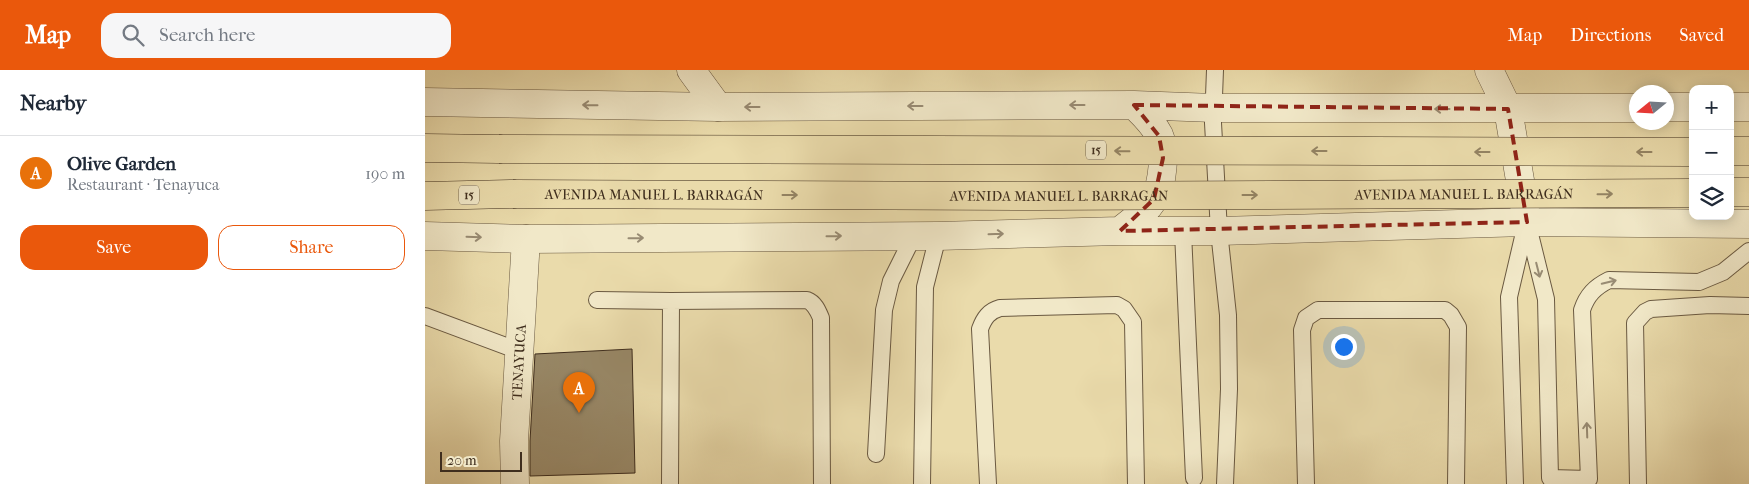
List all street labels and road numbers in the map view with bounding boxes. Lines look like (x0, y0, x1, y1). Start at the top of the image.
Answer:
road number: 15 (1086, 140, 1106, 160)
street label: AVENIDA MANUEL L. BARRAGÁN (1354, 184, 1574, 203)
street label: AVENIDA MANUEL L. BARRAGÁN (544, 185, 764, 203)
road number: 15 (459, 186, 479, 204)
street label: AVENIDA MANUEL L. BARRAGÁN (949, 186, 1169, 205)
street label: TENAYUCA (508, 323, 529, 401)

